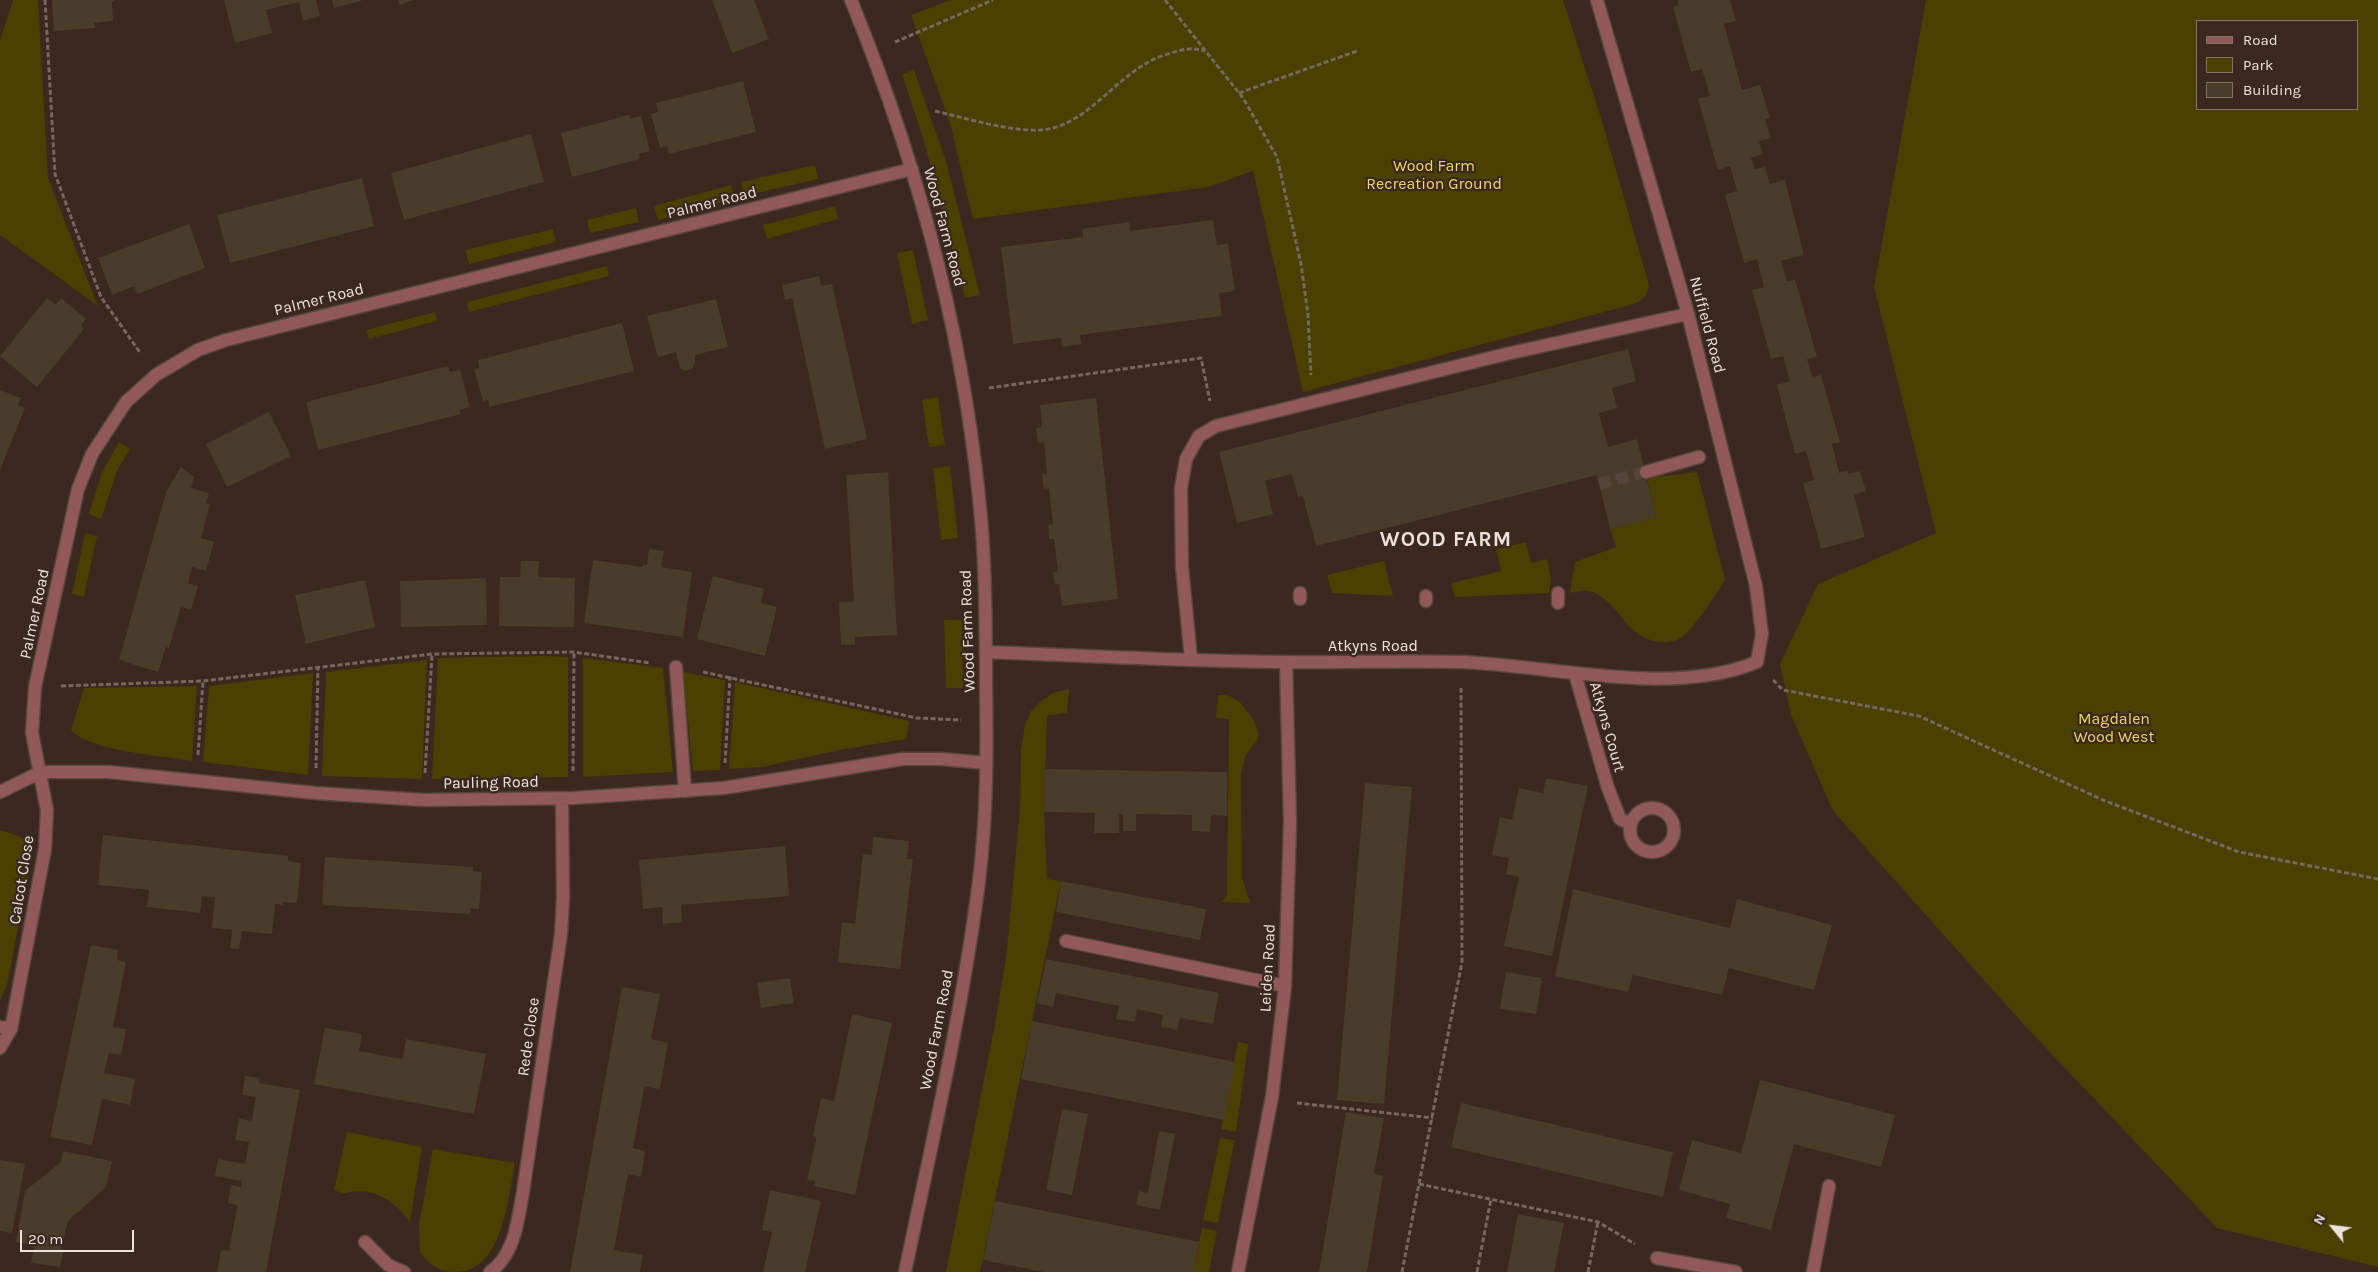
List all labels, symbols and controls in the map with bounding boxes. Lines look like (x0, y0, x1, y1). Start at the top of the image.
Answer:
legend (2196, 20, 2358, 110)
text: Road (2243, 31, 2278, 49)
text: Park (2243, 56, 2273, 74)
text: Building (2243, 81, 2301, 99)
park label: Wood Farm Recreation Ground (1366, 156, 1502, 194)
street label: Wood Farm Road (919, 165, 969, 289)
street label: Palmer Road (665, 183, 759, 223)
street label: Nuffield Road (1685, 275, 1729, 375)
street label: Palmer Road (272, 280, 366, 320)
district label: WOOD FARM (1379, 527, 1513, 553)
street label: Palmer Road (16, 567, 54, 661)
street label: Wood Farm Road (956, 569, 980, 693)
street label: Atkyns Road (1328, 636, 1418, 656)
street label: Atkyns Court (1585, 680, 1629, 774)
park label: Magdalen Wood West (2074, 709, 2154, 747)
street label: Pauling Road (443, 773, 539, 793)
street label: Calcot Close (6, 834, 38, 926)
street label: Leiden Road (1256, 923, 1280, 1013)
street label: Wood Farm Road (916, 968, 958, 1092)
street label: Rede Close (514, 996, 544, 1078)
north arrow (2308, 1202, 2358, 1252)
text: N (2310, 1211, 2329, 1228)
scale bar (22, 1220, 136, 1252)
text: 20 m (28, 1230, 63, 1248)

